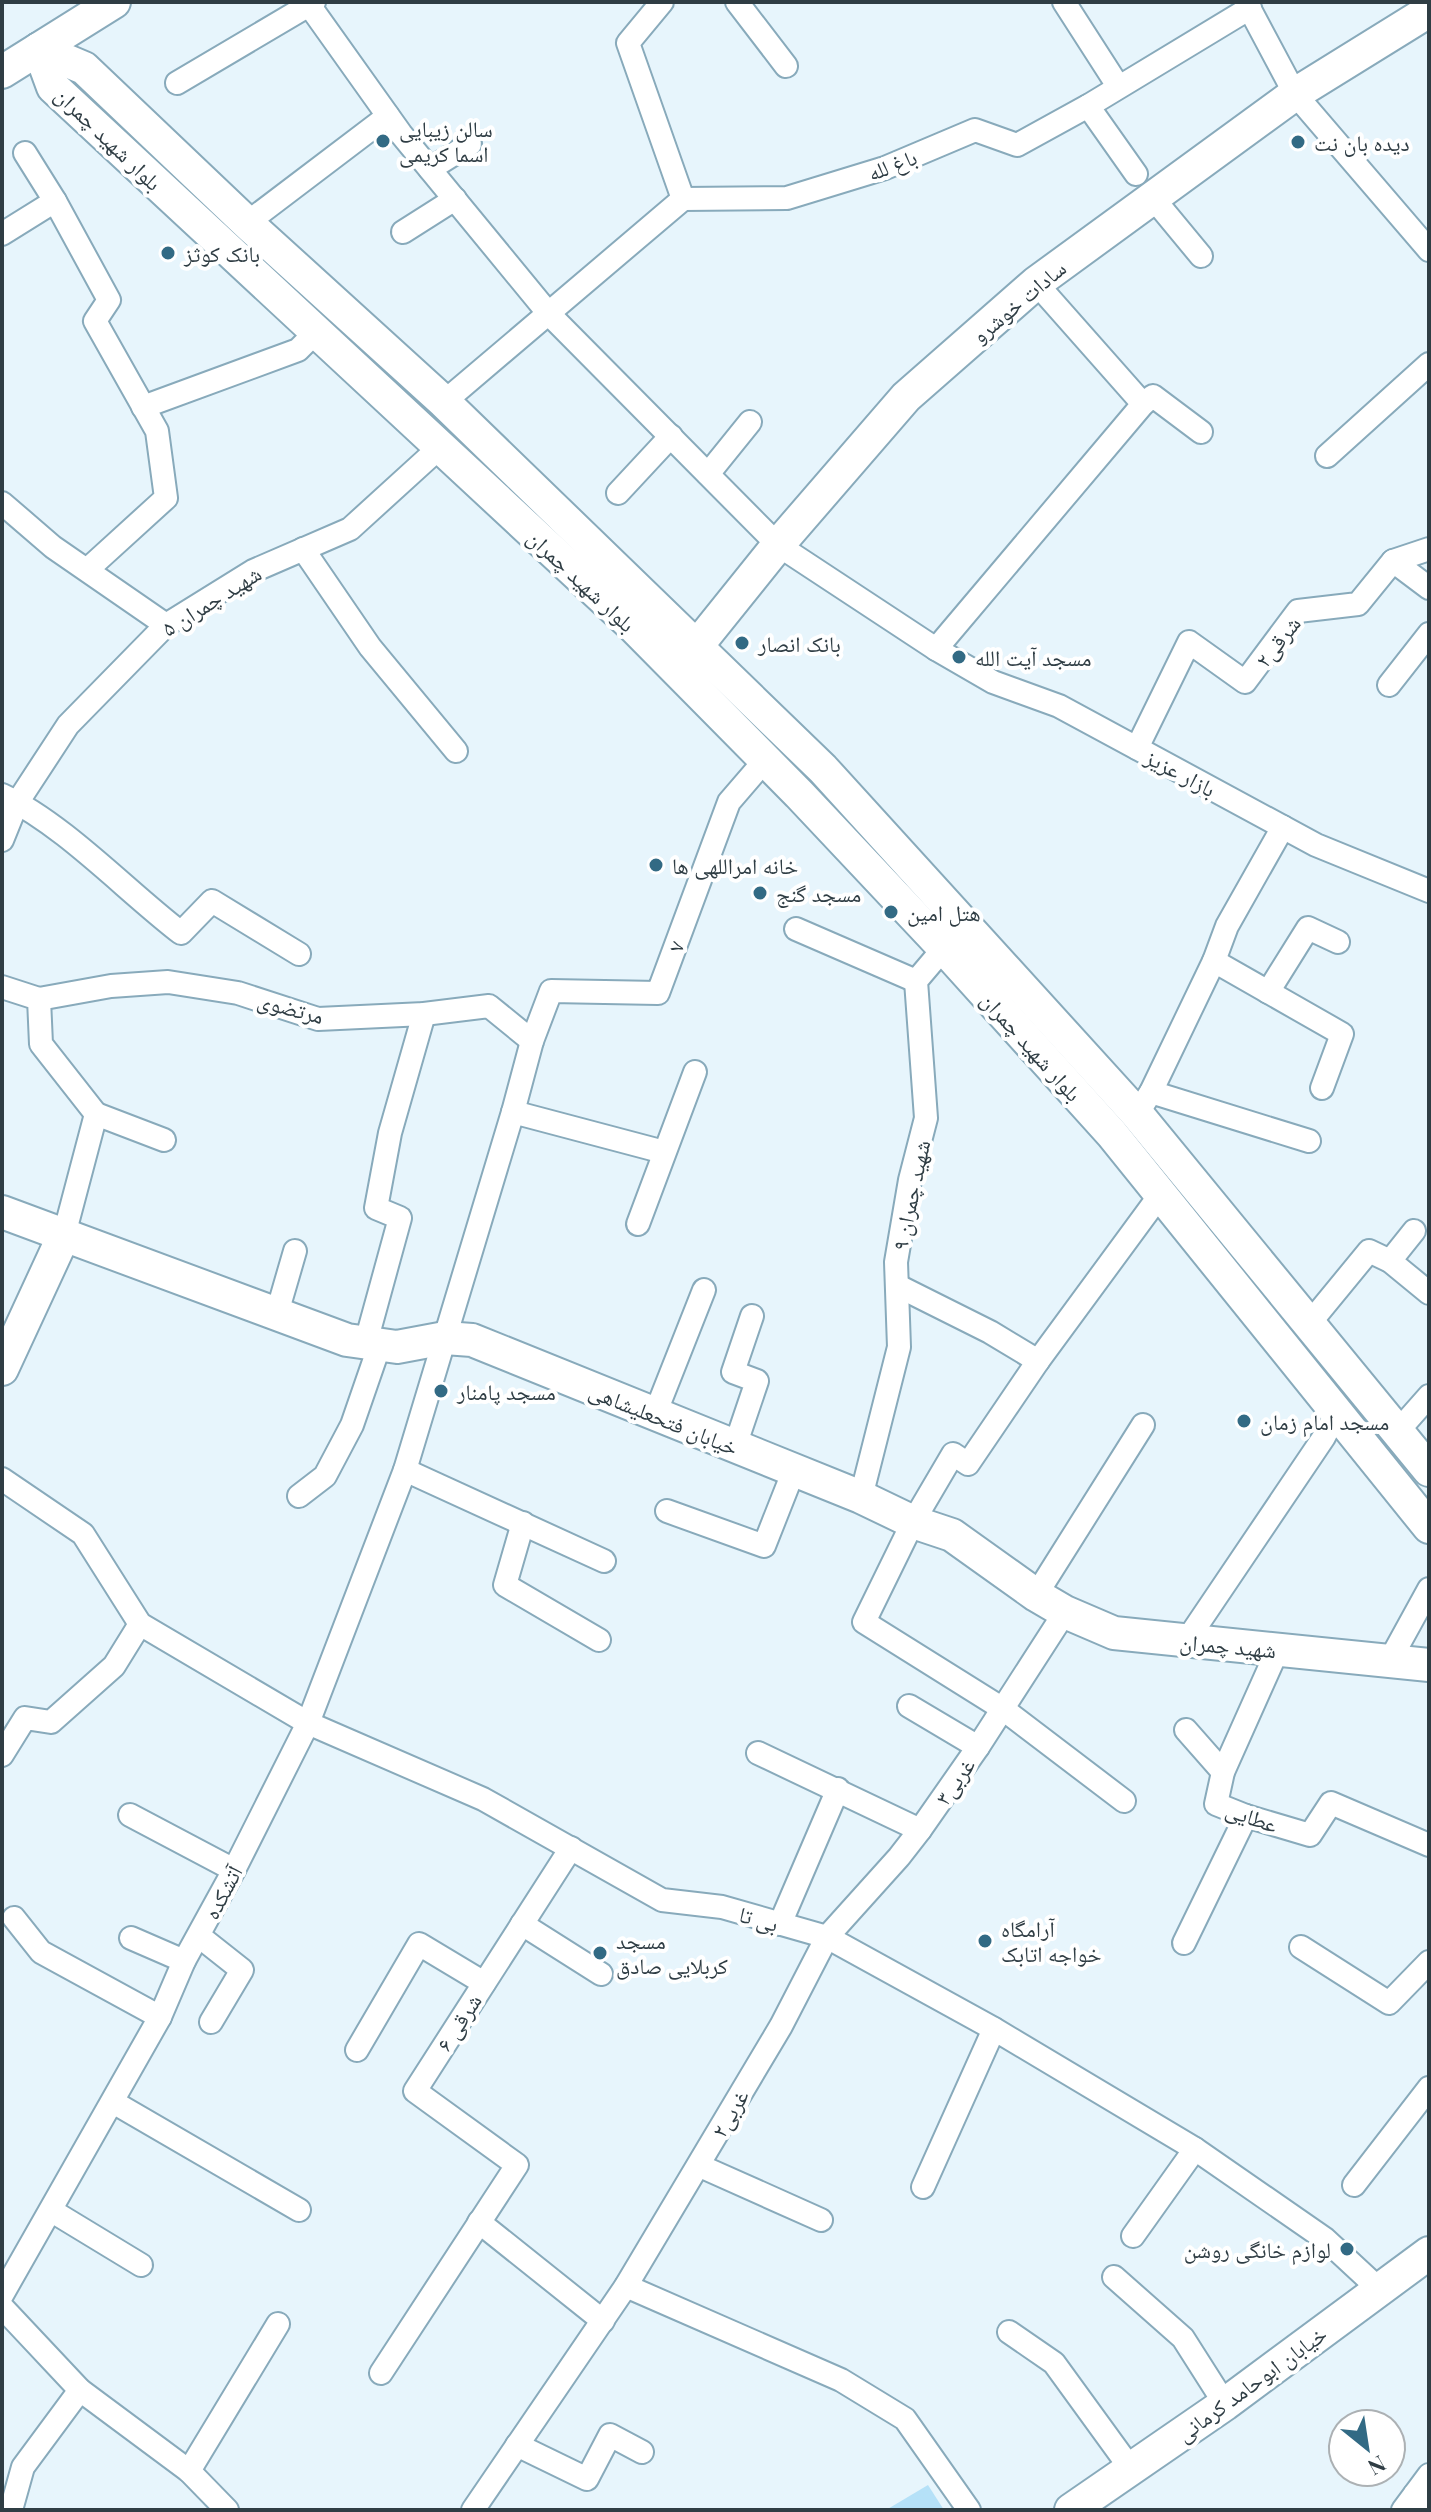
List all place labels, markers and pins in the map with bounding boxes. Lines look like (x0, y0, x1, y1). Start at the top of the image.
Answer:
place label: سالن زیبایی اسما کریمی (399, 113, 493, 168)
place label: دیده بان نت (1314, 127, 1410, 157)
marker: سالن زیبایی اسما کریمی (374, 132, 392, 150)
marker: دیده بان نت (1289, 133, 1307, 151)
place label: بانک کوثز (183, 238, 260, 268)
marker: بانک کوثز (159, 244, 177, 262)
place label: بانک انصار (757, 628, 841, 658)
marker: بانک انصار (733, 634, 751, 652)
place label: مسجد آیت الله (975, 642, 1092, 672)
marker: مسجد آیت الله (950, 648, 968, 666)
place label: خانه امراللهی ها (672, 850, 798, 880)
marker: خانه امراللهی ها (647, 856, 665, 874)
place label: مسجد گنج (776, 878, 861, 908)
marker: مسجد گنج (751, 884, 769, 902)
place label: هتل امین (907, 897, 981, 927)
marker: هتل امین (882, 903, 900, 921)
place label: مسجد پامنار (456, 1376, 556, 1406)
marker: مسجد پامنار (432, 1382, 450, 1400)
place label: مسجد امام زمان (1260, 1406, 1389, 1437)
marker: مسجد امام زمان (1235, 1412, 1253, 1430)
place label: آرامگاه خواجه اتابک (1001, 1913, 1101, 1968)
place label: مسجد کربلایی صادق (616, 1925, 728, 1980)
marker: آرامگاه خواجه اتابک (976, 1932, 994, 1950)
marker: مسجد کربلایی صادق (591, 1944, 609, 1962)
place label: لوازم خانگی روشن (1184, 2234, 1331, 2265)
marker: لوازم خانگی روشن (1338, 2240, 1356, 2258)

